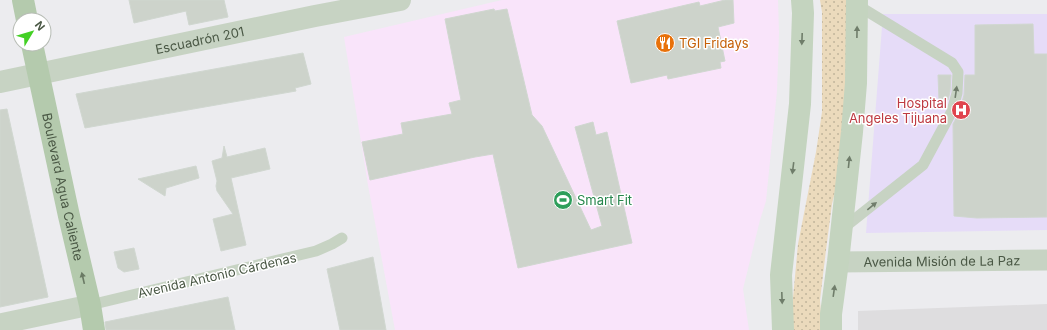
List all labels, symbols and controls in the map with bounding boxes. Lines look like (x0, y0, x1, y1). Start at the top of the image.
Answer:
north arrow (12, 12, 52, 52)
text: N (32, 18, 48, 33)
street label: Escuadrón 201 (154, 23, 246, 57)
one-way arrow (853, 26, 860, 38)
restaurant icon: TGI Fridays (654, 32, 676, 54)
one-way arrow (799, 33, 806, 45)
place label: TGI Fridays (679, 35, 749, 51)
one-way arrow (953, 86, 959, 98)
place label: Hospital Angeles Tijuana (849, 95, 947, 126)
hospital icon: Hospital Angeles Tijuana (950, 99, 972, 121)
street label: Boulevard Agua Caliente (39, 111, 87, 262)
one-way arrow (846, 156, 852, 168)
one-way arrow (789, 162, 796, 175)
sports icon: Smart Fit (552, 189, 574, 211)
place label: Smart Fit (577, 192, 632, 208)
one-way arrow (866, 202, 877, 210)
street label: Avenida Antonio Cárdenas (136, 249, 298, 301)
street label: Avenida Misión de La Paz (863, 252, 1021, 270)
one-way arrow (80, 272, 86, 284)
one-way arrow (831, 285, 837, 297)
one-way arrow (778, 292, 785, 304)

